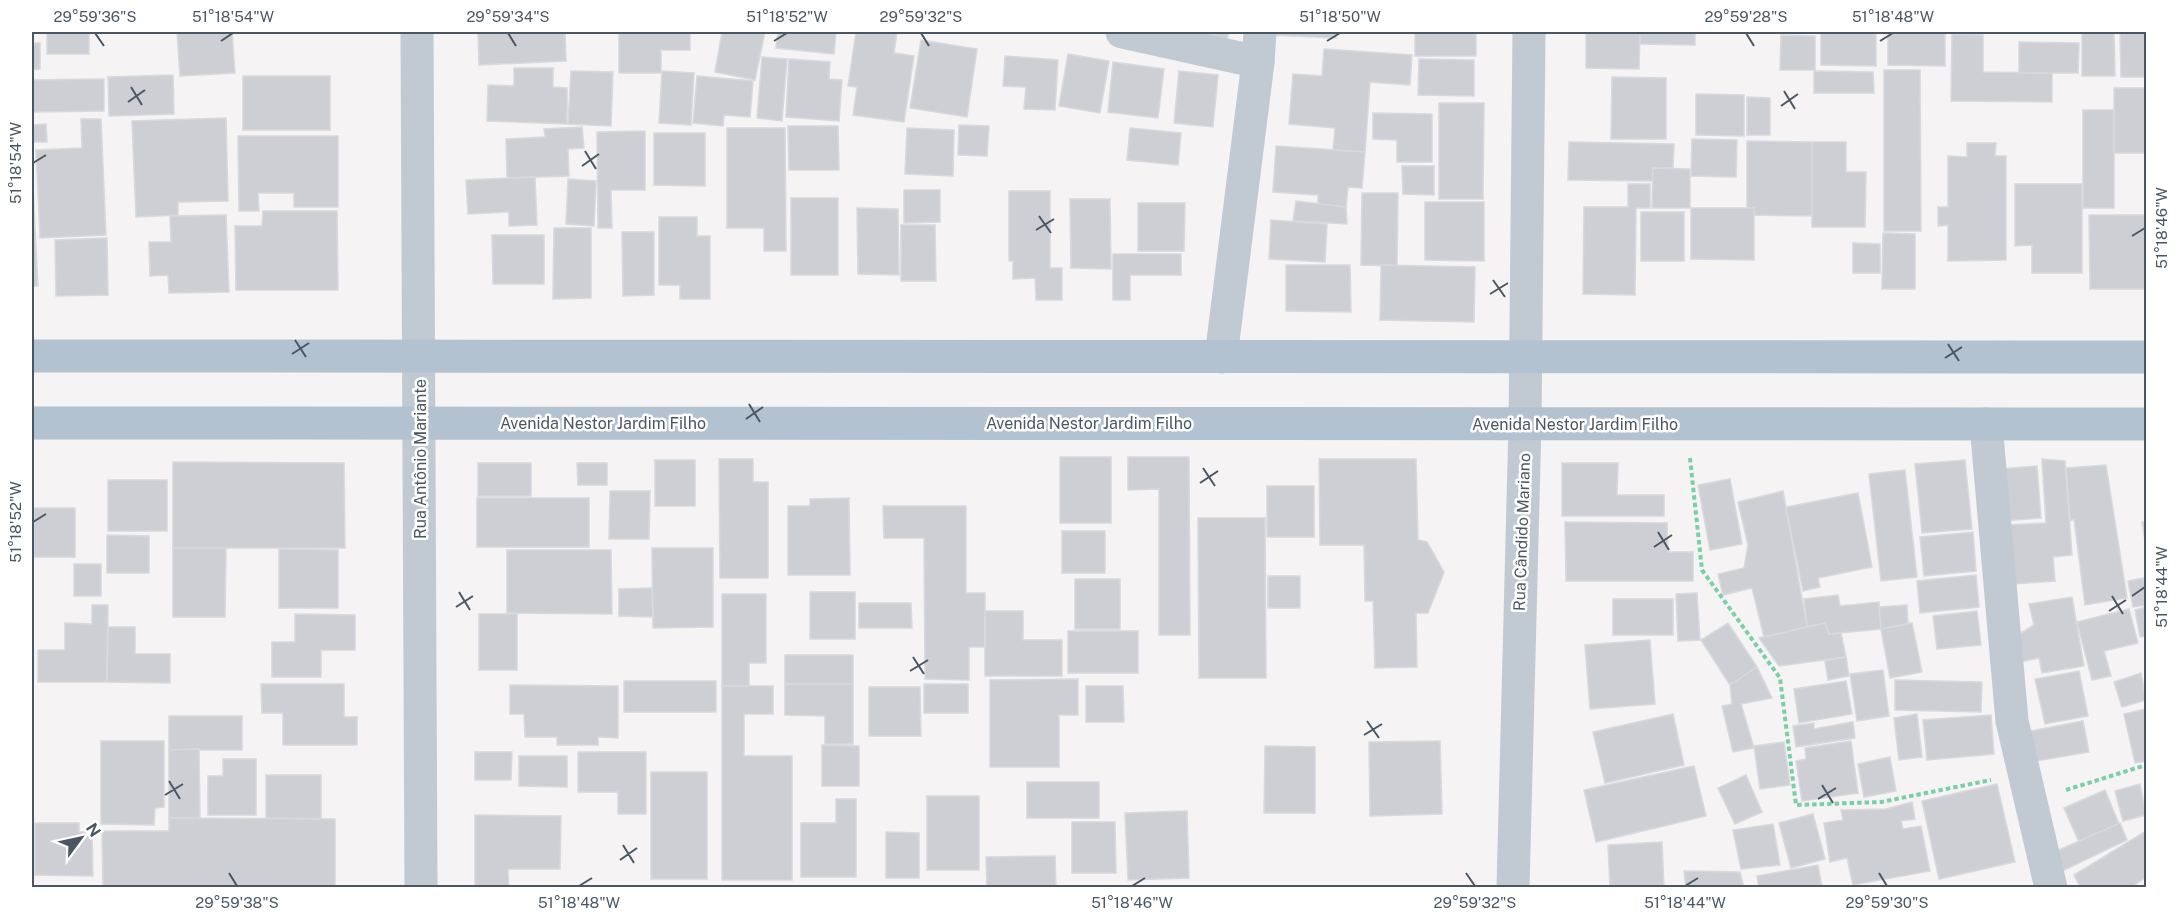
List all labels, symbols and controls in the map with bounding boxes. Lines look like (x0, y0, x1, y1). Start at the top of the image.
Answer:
text: 29°59'36"S (53, 8, 137, 25)
text: 51°18'54"W (192, 8, 274, 25)
text: 29°59'34"S (466, 8, 550, 25)
text: 51°18'52"W (746, 8, 828, 25)
text: 29°59'32"S (880, 8, 962, 25)
text: 51°18'50"W (1299, 8, 1381, 25)
text: 29°59'28"S (1704, 8, 1788, 25)
text: 51°18'48"W (1852, 8, 1934, 25)
text: 51°18'54"W (7, 122, 24, 204)
text: 51°18'46"W (2153, 187, 2170, 269)
street label: Rua Antônio Mariante (411, 379, 430, 539)
street label: Avenida Nestor Jardim Filho (500, 414, 706, 433)
street label: Avenida Nestor Jardim Filho (986, 414, 1192, 433)
street label: Avenida Nestor Jardim Filho (1472, 415, 1678, 434)
street label: Rua Cândido Mariano (1510, 453, 1534, 611)
text: 51°18'52"W (7, 481, 24, 563)
text: 51°18'44"W (2153, 546, 2170, 628)
north arrow (51, 808, 111, 868)
text: N (82, 820, 105, 841)
text: 29°59'38"S (195, 894, 279, 911)
text: 51°18'48"W (538, 894, 620, 911)
text: 51°18'46"W (1091, 894, 1173, 911)
text: 29°59'32"S (1434, 894, 1516, 911)
text: 51°18'44"W (1644, 894, 1726, 911)
text: 29°59'30"S (1846, 894, 1928, 911)

